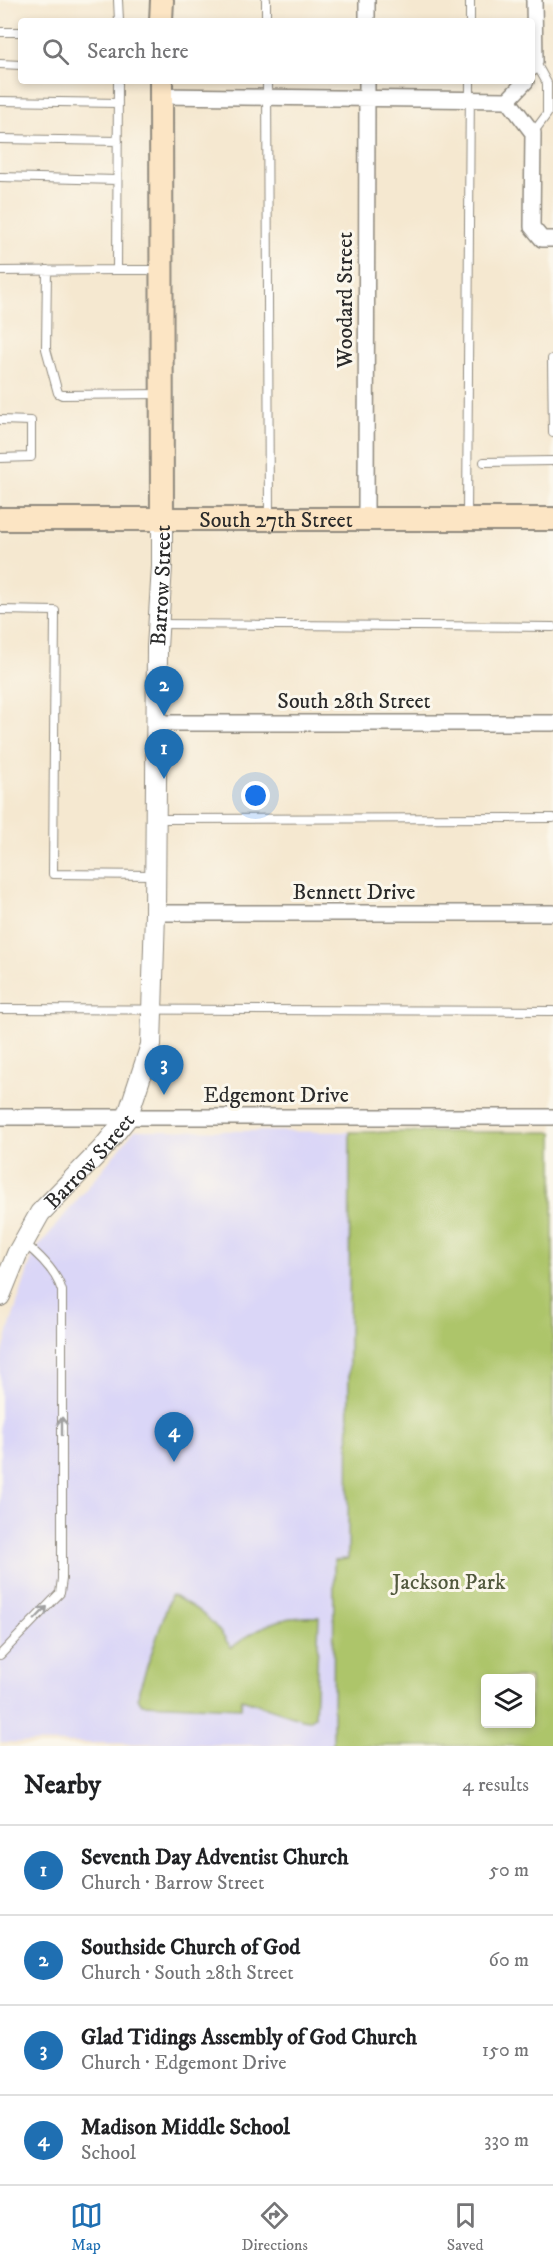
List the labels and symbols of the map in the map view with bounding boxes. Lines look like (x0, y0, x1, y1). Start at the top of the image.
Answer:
street label: Woodard Street (332, 232, 359, 369)
street label: South 27th Street (199, 507, 353, 534)
street label: Barrow Street (145, 525, 177, 647)
pin: 2 (144, 666, 184, 716)
street label: South 28th Street (277, 688, 431, 715)
pin: 1 (144, 730, 184, 779)
your location (241, 781, 270, 810)
street label: Bennett Drive (293, 879, 415, 906)
pin: 3 (144, 1046, 184, 1095)
street label: Edgemont Drive (203, 1082, 349, 1109)
street label: Barrow Street (39, 1108, 141, 1215)
pin: 4 (154, 1412, 194, 1462)
one-way arrow (56, 1416, 68, 1436)
park label: Jackson Park (390, 1569, 506, 1596)
one-way arrow (34, 1605, 48, 1620)

